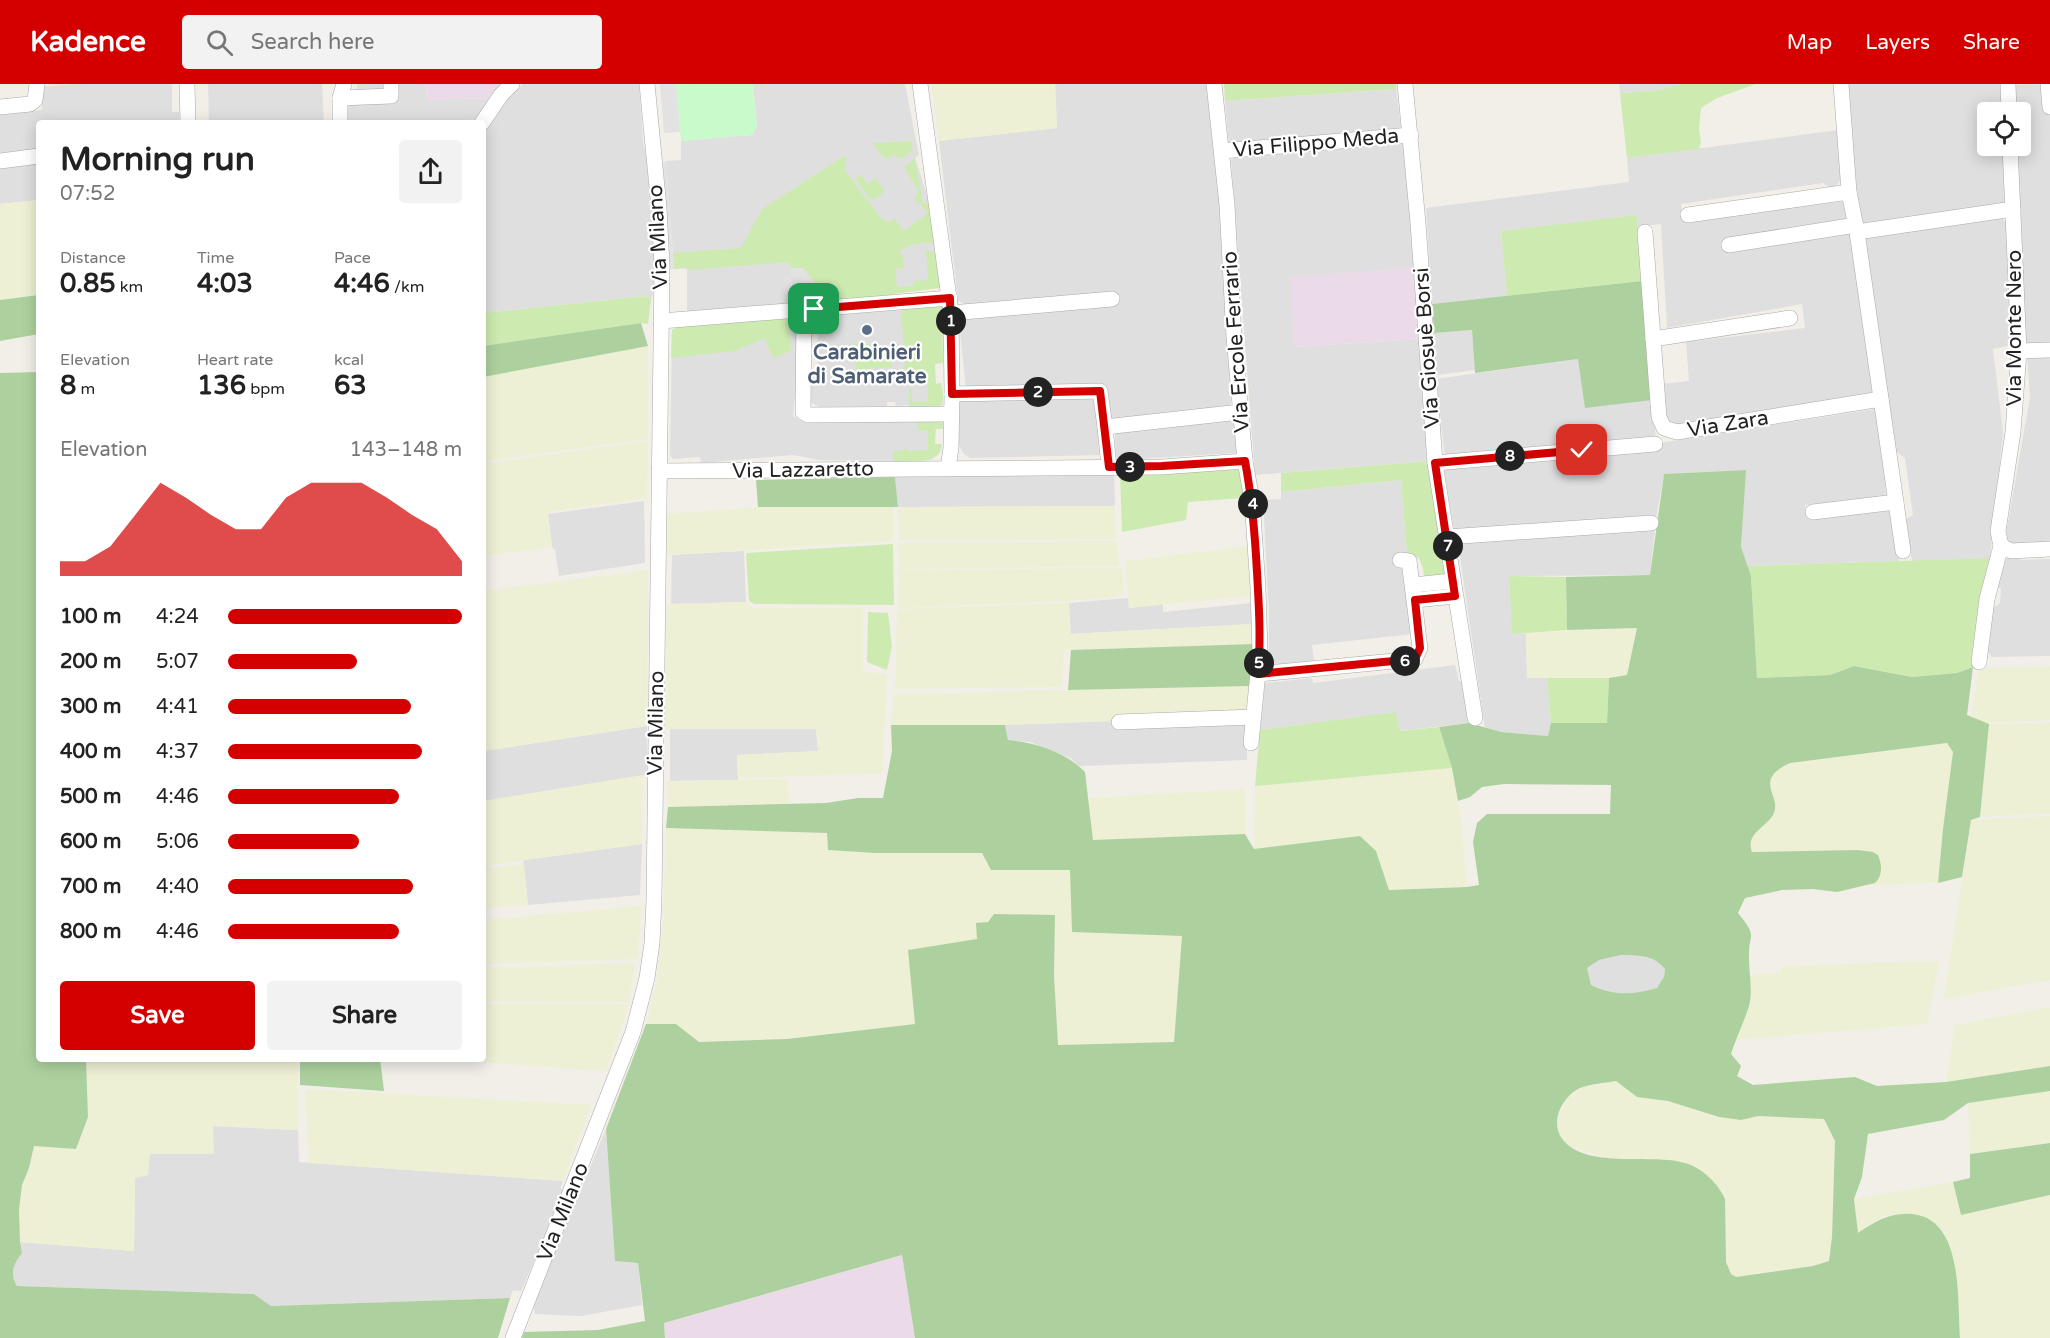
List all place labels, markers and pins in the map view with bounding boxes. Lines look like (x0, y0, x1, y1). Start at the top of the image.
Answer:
pin (788, 283, 839, 334)
pin: 1 (936, 306, 966, 336)
marker: Carabinieri di Samarate (860, 323, 874, 337)
place label: Carabinieri di Samarate (807, 340, 927, 389)
pin: 2 (1023, 377, 1053, 407)
pin (1556, 424, 1607, 475)
pin: 8 (1495, 441, 1525, 471)
pin: 3 (1115, 452, 1145, 482)
pin: 4 (1238, 489, 1268, 519)
pin: 7 (1433, 531, 1463, 561)
pin: 6 (1390, 646, 1420, 676)
pin: 5 (1244, 648, 1274, 678)

